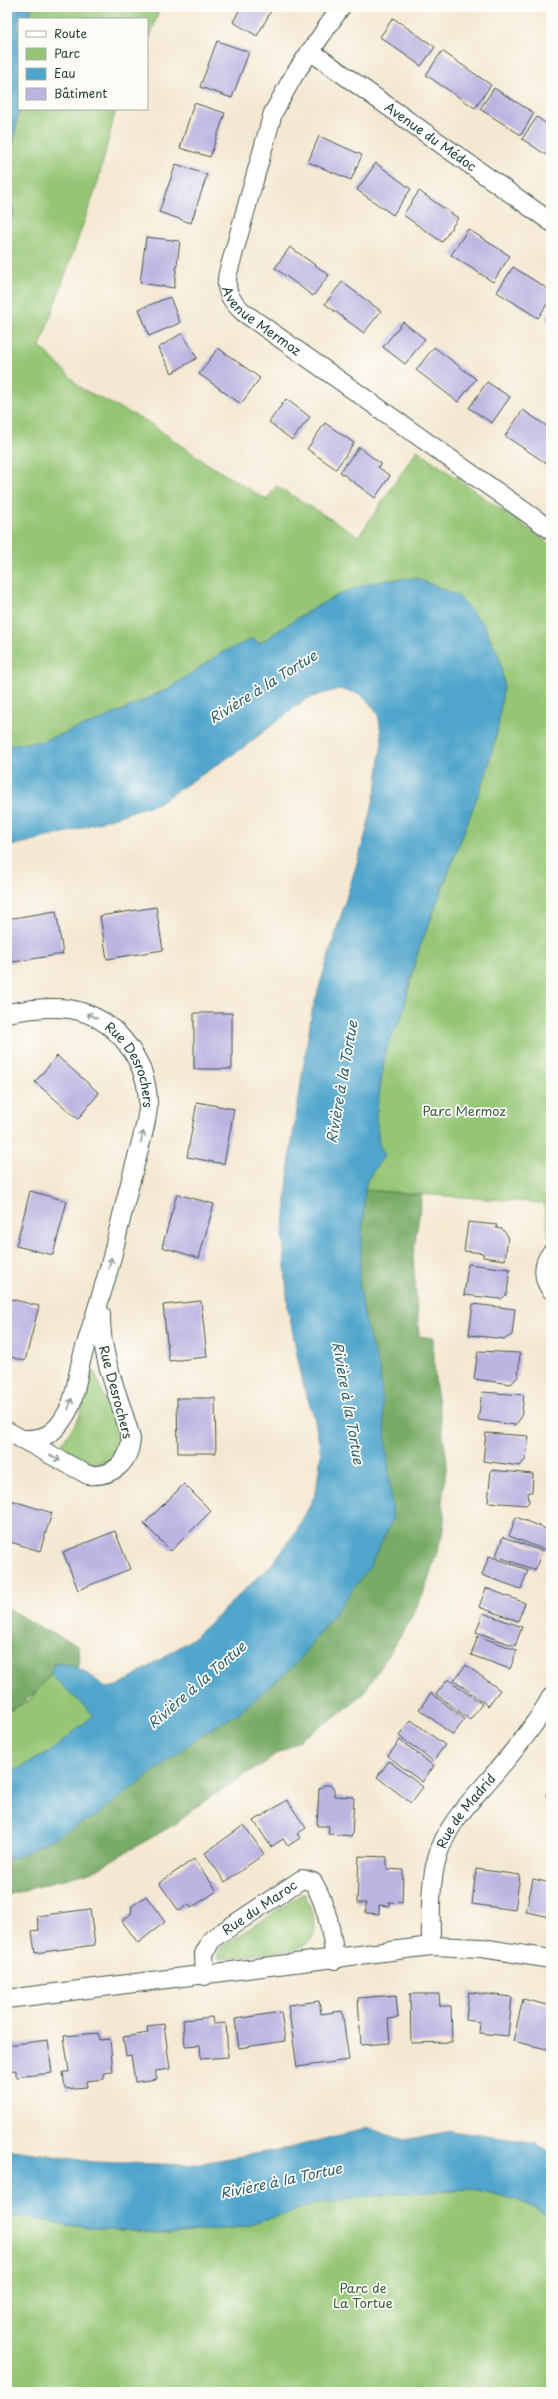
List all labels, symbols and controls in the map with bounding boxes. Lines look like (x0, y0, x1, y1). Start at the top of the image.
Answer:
legend (18, 18, 148, 110)
text: Route (54, 24, 87, 42)
text: Parc (54, 44, 80, 62)
text: Eau (54, 64, 76, 82)
text: Bâtiment (54, 84, 107, 102)
street label: Avenue du Médoc (381, 97, 481, 176)
street label: Avenue Mermoz (218, 284, 306, 360)
water label: Rivière à la Tortue (204, 644, 322, 728)
one-way arrow (86, 1012, 98, 1019)
street label: Rue Desrochers (101, 1017, 158, 1108)
water label: Rivière à la Tortue (320, 1018, 363, 1145)
park label: Parc Mermoz (422, 1101, 506, 1120)
one-way arrow (138, 1131, 146, 1144)
one-way arrow (107, 1257, 115, 1270)
water label: Rivière à la Tortue (327, 1340, 370, 1467)
street label: Rue Desrochers (95, 1343, 138, 1441)
one-way arrow (67, 1398, 74, 1411)
one-way arrow (49, 1454, 61, 1462)
water label: Rivière à la Tortue (143, 1635, 251, 1733)
street label: Rue de Madrid (431, 1769, 499, 1851)
street label: Rue du Maroc (218, 1875, 301, 1939)
water label: Rivière à la Tortue (218, 2157, 345, 2204)
park label: Parc de La Tortue (333, 2278, 393, 2312)

